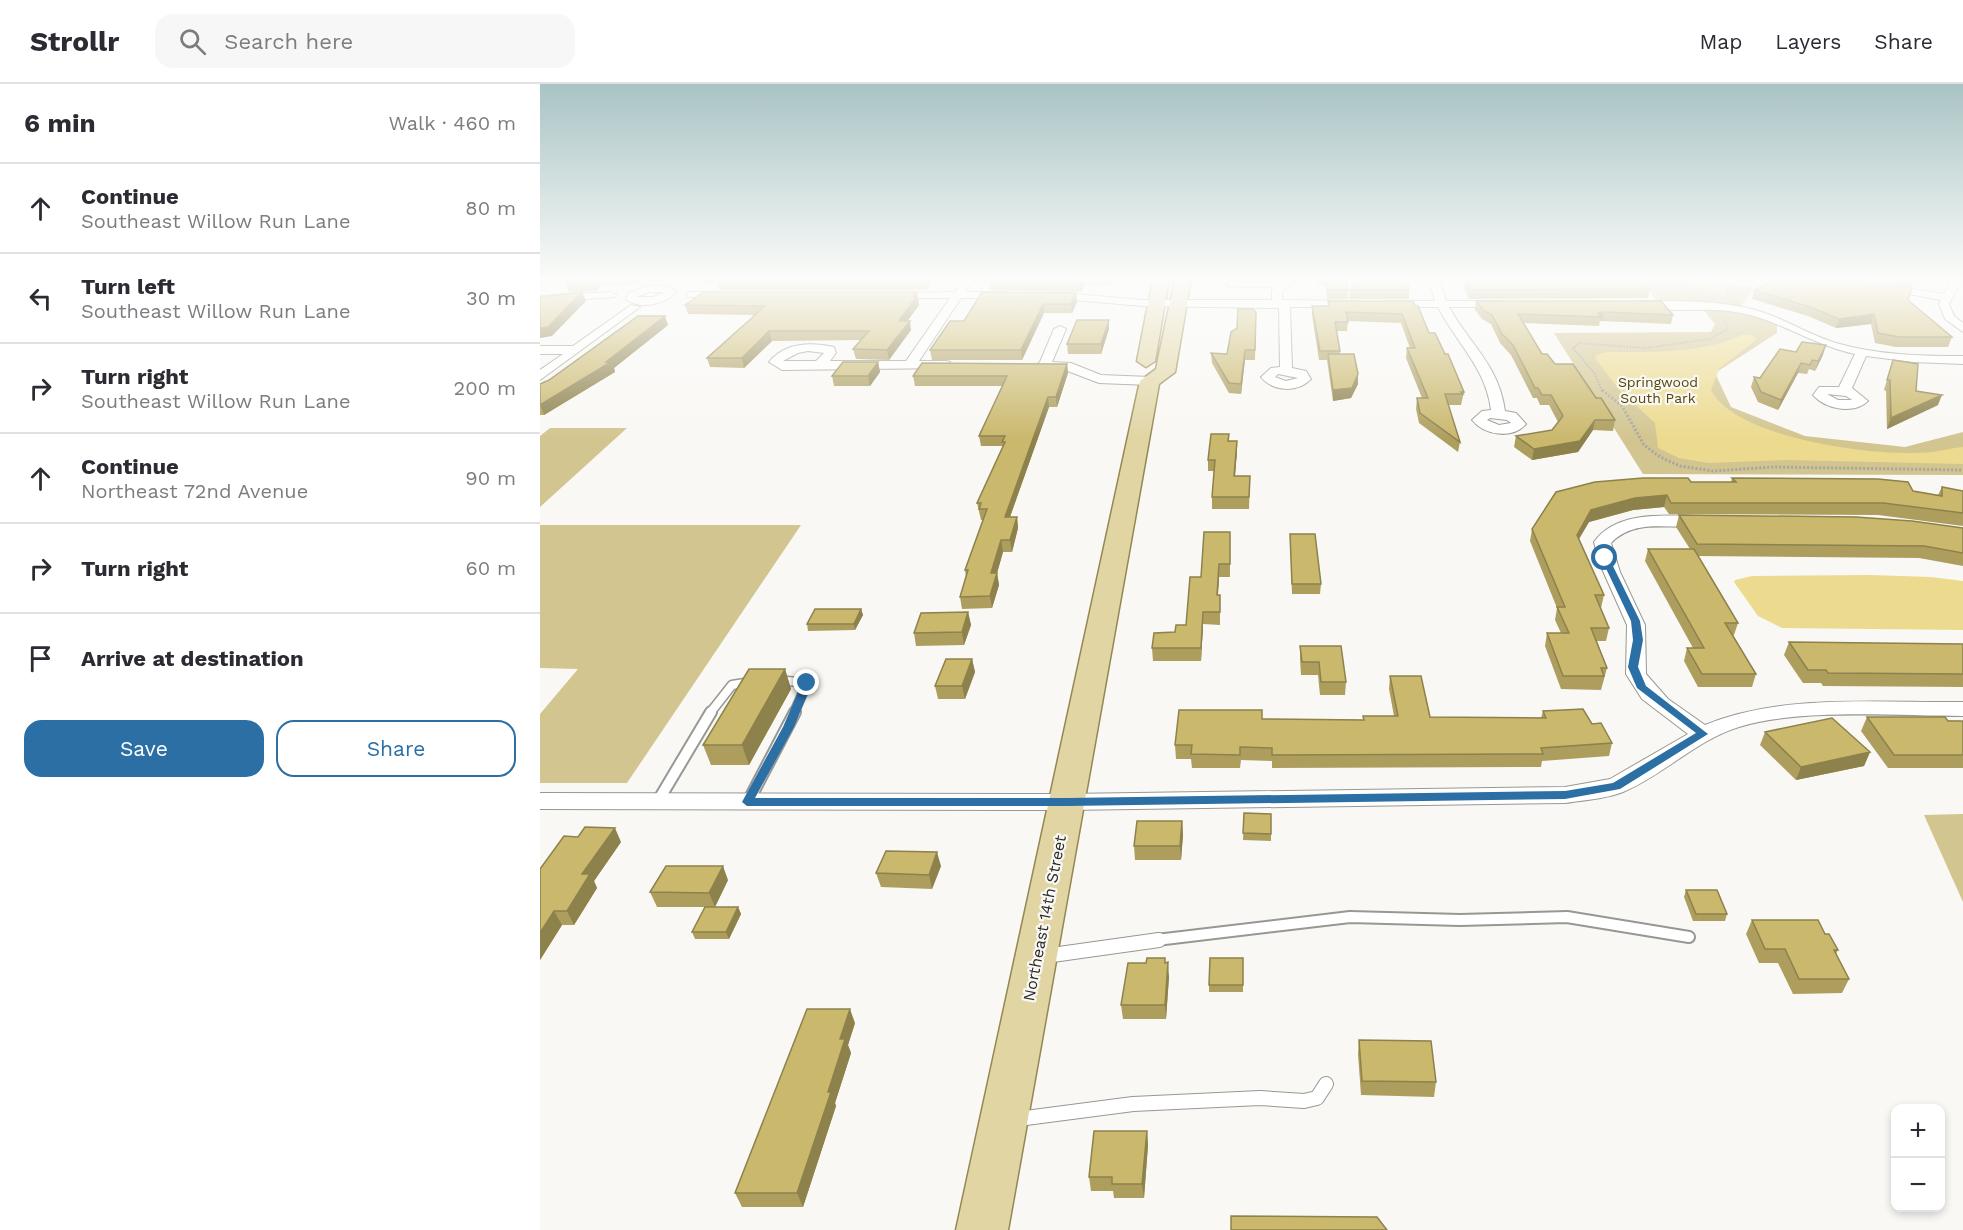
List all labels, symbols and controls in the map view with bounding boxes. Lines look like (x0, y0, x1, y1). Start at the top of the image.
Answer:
search box (155, 14, 575, 68)
text: Strollr (30, 25, 119, 58)
icon: search (176, 25, 209, 58)
text: Search here (224, 29, 353, 54)
text: Map (1699, 29, 1742, 54)
text: Layers (1775, 29, 1841, 54)
text: Share (1874, 29, 1933, 54)
text: 6 min (24, 108, 96, 138)
text: Walk · 460 m (388, 111, 516, 135)
text: Continue (81, 184, 179, 209)
icon: ahead (24, 192, 57, 225)
text: 80 m (465, 196, 516, 220)
text: Southeast Willow Run Lane (81, 209, 350, 233)
text: Turn left (81, 274, 175, 299)
icon: left (24, 282, 57, 315)
text: 30 m (466, 286, 516, 310)
text: Southeast Willow Run Lane (81, 299, 350, 323)
text: Turn right (81, 364, 188, 389)
icon: right (24, 372, 57, 405)
park label: Springwood South Park (1618, 374, 1698, 406)
text: 200 m (454, 376, 516, 400)
text: Southeast Willow Run Lane (81, 389, 350, 413)
text: Continue (81, 454, 179, 479)
icon: ahead (24, 462, 57, 495)
text: 90 m (465, 466, 516, 490)
text: Northeast 72nd Avenue (81, 479, 308, 503)
route start (1591, 544, 1617, 570)
icon: right (24, 552, 57, 585)
text: Turn right (81, 556, 188, 581)
text: 60 m (466, 556, 516, 580)
icon: arrive (24, 642, 57, 675)
text: Arrive at destination (81, 646, 304, 671)
route end (793, 669, 819, 695)
button: Save (24, 720, 264, 777)
button: Share (276, 720, 516, 777)
street label: Northeast 14th Street (1019, 833, 1070, 1003)
map controls (1891, 1104, 1945, 1212)
button: + (1891, 1104, 1945, 1158)
button: − (1891, 1158, 1945, 1212)

